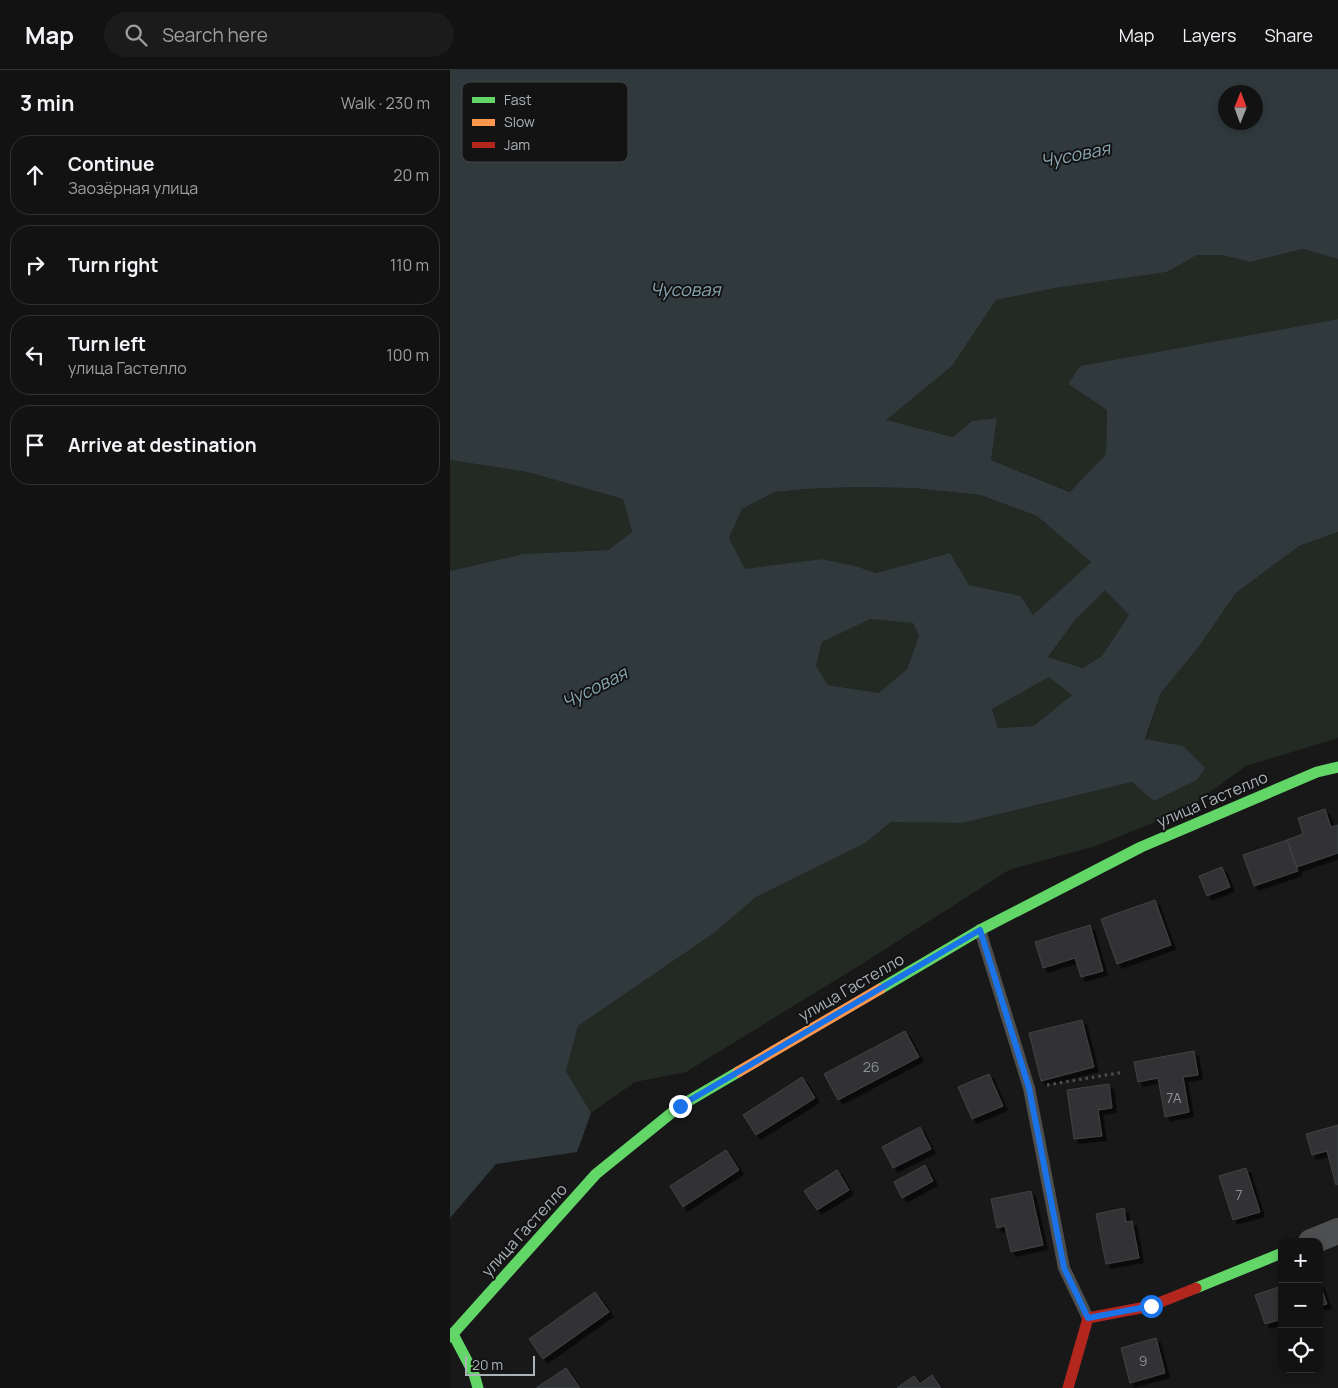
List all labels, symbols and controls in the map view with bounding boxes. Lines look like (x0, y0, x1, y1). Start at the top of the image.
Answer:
search box (104, 12, 454, 57)
text: Map (25, 18, 74, 51)
icon: search (122, 21, 150, 49)
text: Search here (162, 22, 268, 48)
text: Map (1119, 23, 1154, 47)
text: Layers (1182, 23, 1236, 47)
text: Share (1264, 23, 1313, 47)
legend (462, 82, 628, 162)
north arrow (1218, 85, 1263, 130)
text: 3 min (20, 89, 74, 117)
text: Fast (504, 90, 532, 109)
text: Walk · 230 m (341, 92, 430, 114)
text: Slow (504, 112, 535, 131)
text: Jam (504, 135, 530, 154)
water label: Чусовая (1038, 135, 1114, 173)
text: Continue (68, 151, 154, 177)
icon: ahead (21, 161, 49, 189)
text: 20 m (393, 164, 429, 186)
text: Заозёрная улица (68, 177, 198, 199)
icon: right (21, 251, 49, 279)
text: Turn right (68, 252, 158, 278)
text: 110 m (390, 254, 429, 276)
water label: Чусовая (650, 277, 722, 301)
text: Turn left (68, 331, 146, 357)
icon: left (21, 341, 49, 369)
text: 100 m (386, 344, 429, 366)
text: улица Гастелло (68, 357, 187, 379)
icon: arrive (21, 431, 49, 459)
text: Arrive at destination (68, 432, 257, 458)
water label: Чусовая (557, 659, 633, 714)
street label: улица Гастелло (1153, 766, 1271, 832)
street label: улица Гастелло (794, 948, 908, 1026)
house number: 26 (863, 1057, 879, 1076)
house number: 7А (1166, 1088, 1182, 1107)
route end (669, 1095, 692, 1118)
street label: улица Гастелло (476, 1179, 572, 1281)
house number: 7 (1235, 1185, 1243, 1204)
map controls (1278, 1238, 1323, 1373)
button: + (1278, 1238, 1323, 1283)
button: − (1278, 1283, 1323, 1328)
route start (1140, 1295, 1163, 1318)
button: locate (1278, 1328, 1323, 1373)
house number: 9 (1139, 1351, 1147, 1370)
scale bar (465, 1353, 535, 1376)
text: 20 m (472, 1355, 503, 1374)

